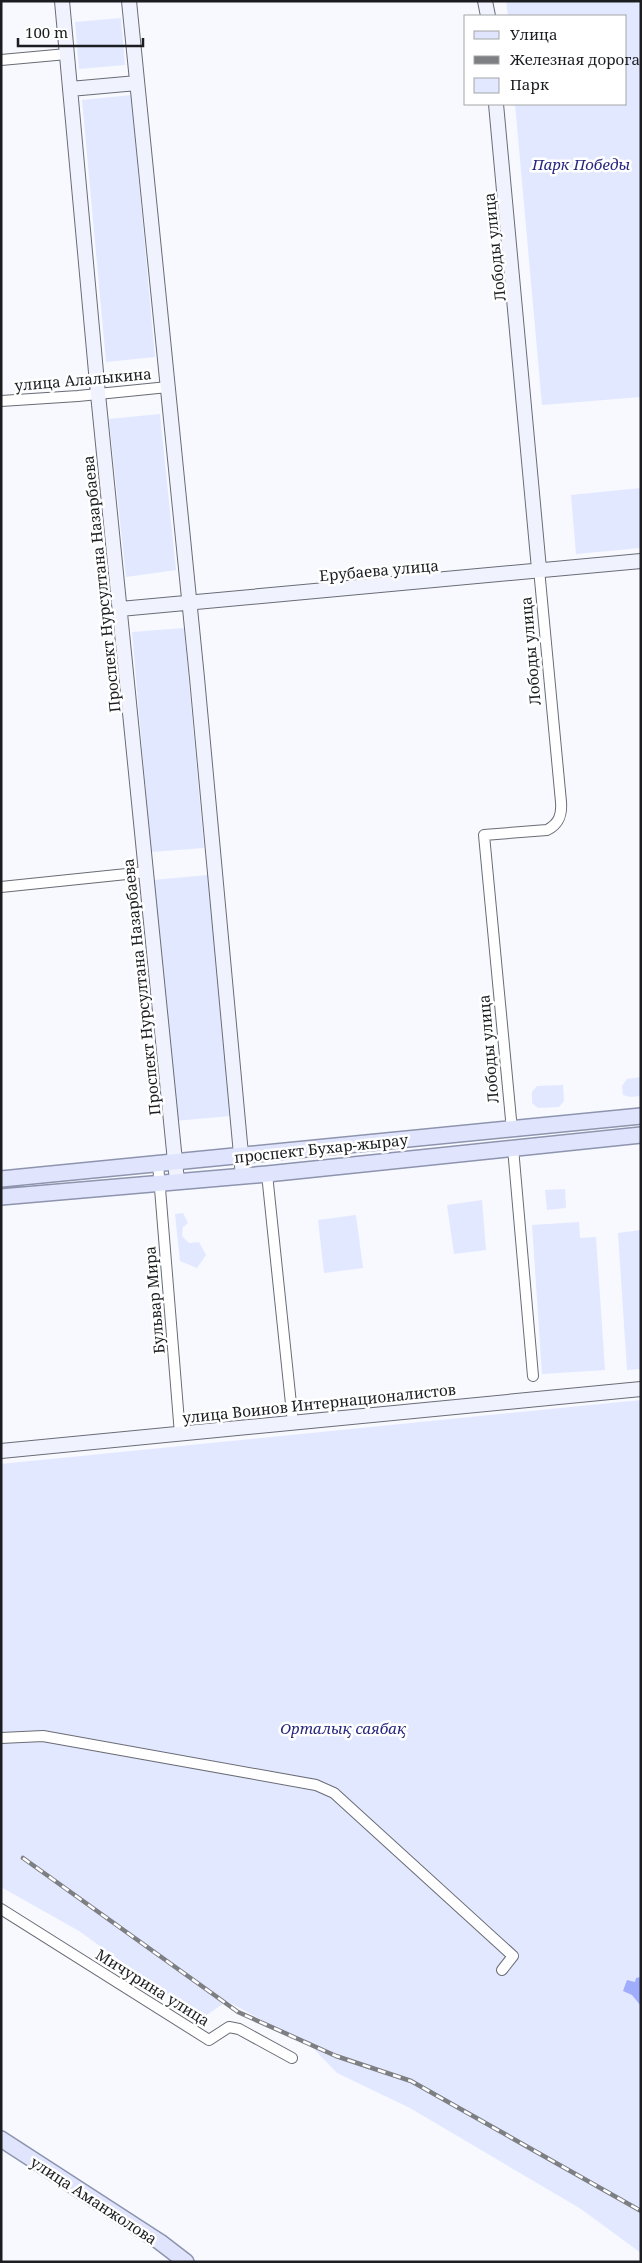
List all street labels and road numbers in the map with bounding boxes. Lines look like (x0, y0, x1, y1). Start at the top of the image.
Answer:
street label: Лободы улица (478, 192, 510, 302)
street label: улица Алалыкина (14, 363, 152, 395)
street label: Проспект Нурсултана Назарбаева (78, 455, 124, 713)
street label: Ерубаева улица (318, 555, 440, 585)
street label: Лободы улица (515, 596, 545, 706)
street label: Проспект Нурсултана Назарбаева (118, 858, 164, 1116)
street label: Лободы улица (473, 994, 503, 1104)
street label: проспект Бухар-жырау (233, 1129, 409, 1167)
street label: Бульвар Мира (139, 1245, 169, 1355)
street label: улица Воинов Интернационалистов (181, 1379, 457, 1427)
street label: Мичурина улица (92, 1944, 214, 2030)
street label: улица Аманжолова (27, 2152, 161, 2248)

